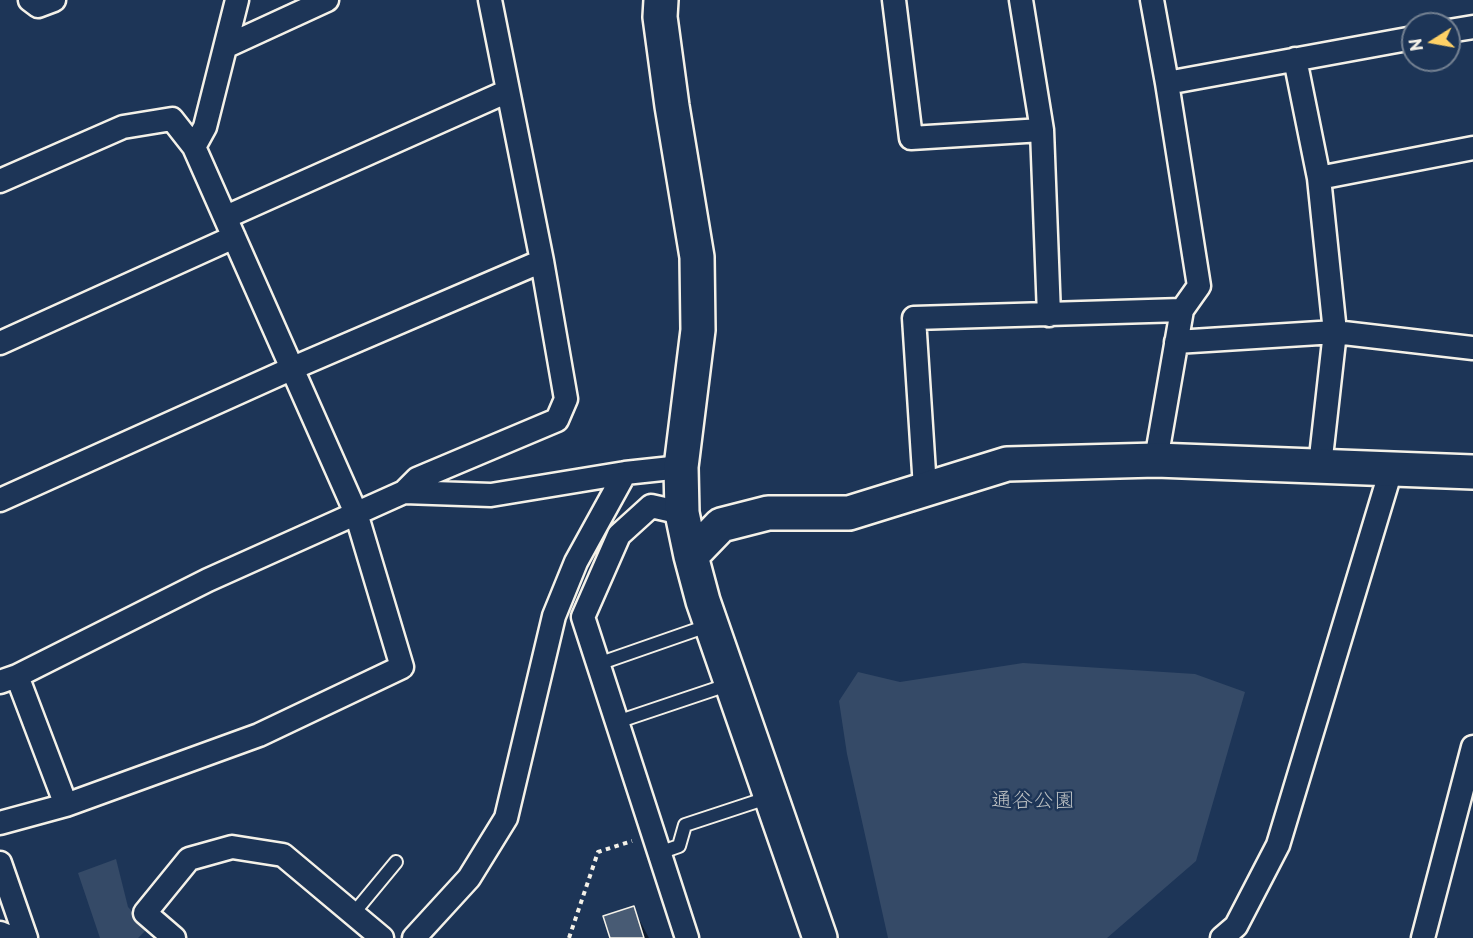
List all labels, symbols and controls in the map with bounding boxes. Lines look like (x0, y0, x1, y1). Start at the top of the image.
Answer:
north arrow (1401, 12, 1461, 72)
text: N (1402, 37, 1428, 54)
park label: 通谷公園 (991, 788, 1075, 814)

